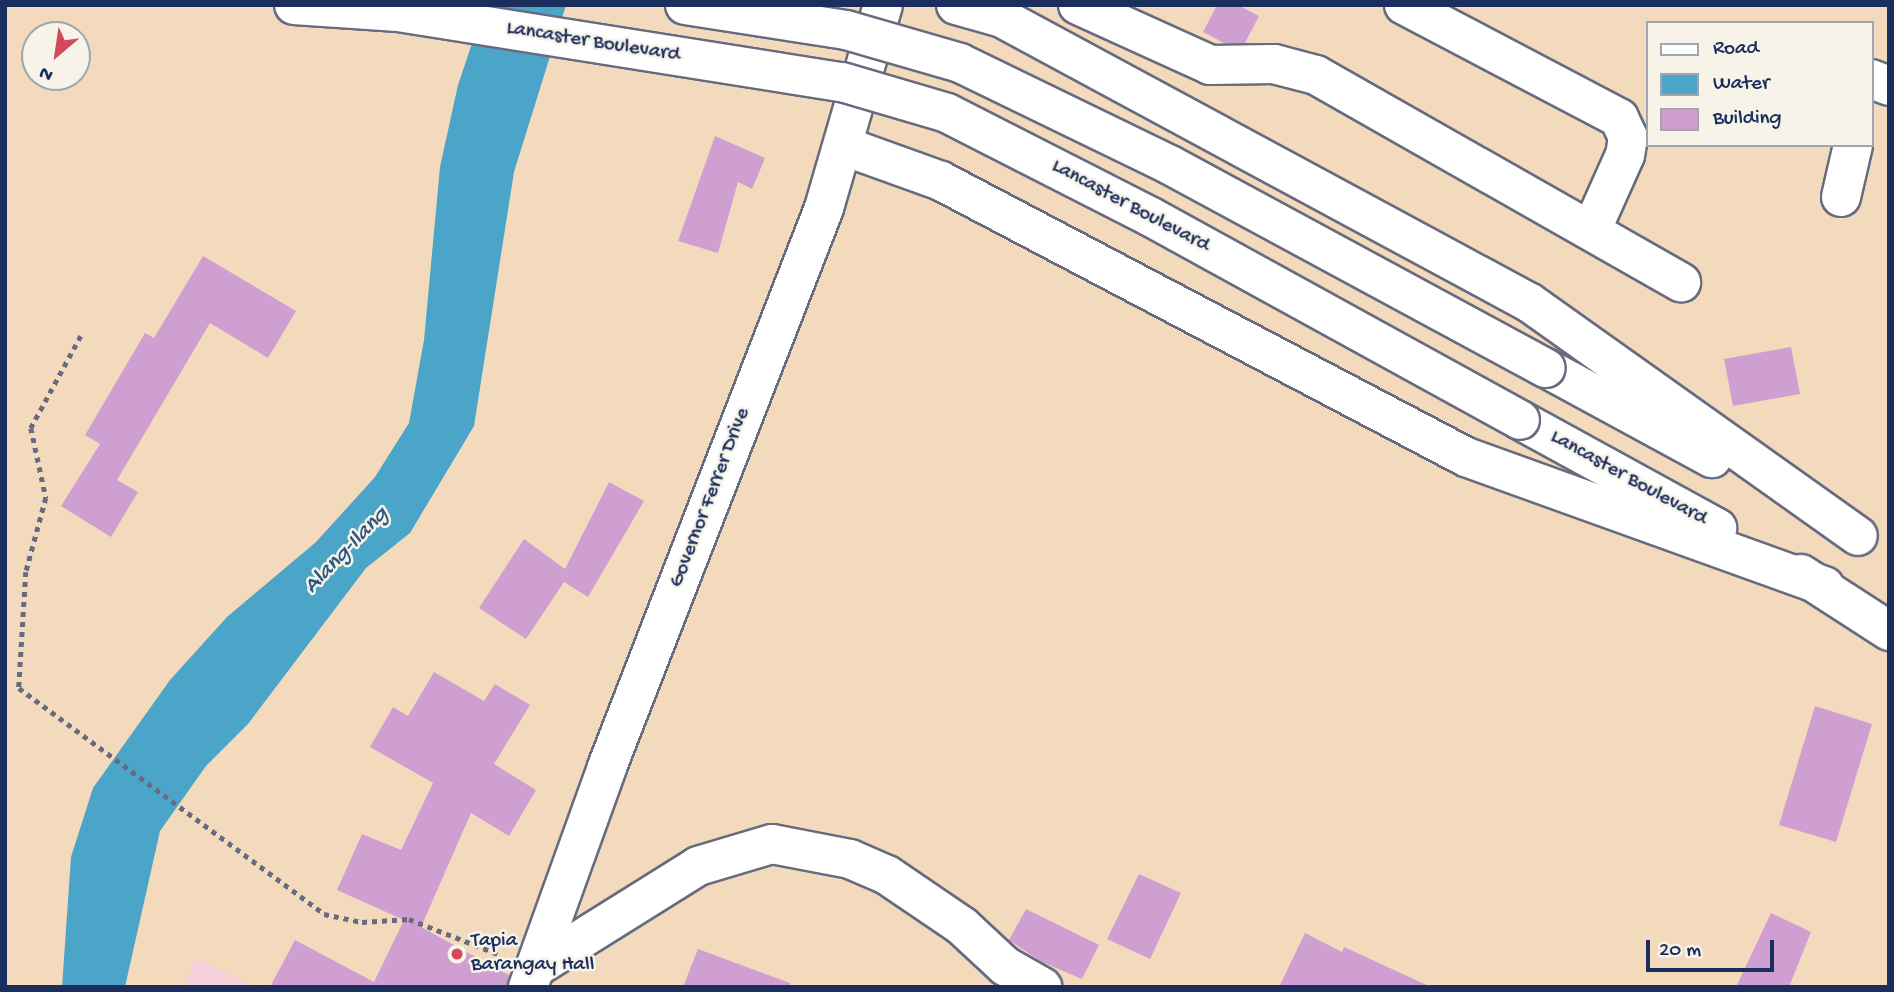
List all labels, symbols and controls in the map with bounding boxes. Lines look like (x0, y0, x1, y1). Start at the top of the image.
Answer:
street label: Lancaster Boulevard (504, 17, 682, 69)
north arrow (21, 21, 91, 91)
legend (1646, 21, 1873, 147)
text: Road (1713, 37, 1759, 62)
text: N (36, 60, 58, 86)
text: Water (1713, 72, 1769, 97)
text: Building (1713, 107, 1782, 132)
street label: Lancaster Boulevard (1047, 155, 1213, 259)
street label: Governor Ferrer Drive (665, 405, 757, 591)
street label: Lancaster Boulevard (1545, 425, 1711, 533)
water label: Alang-Ilang (299, 502, 395, 600)
scale bar (1649, 926, 1777, 970)
place label: Tapia Barangay Hall (471, 929, 594, 979)
text: 20 m (1659, 939, 1701, 964)
marker: Tapia Barangay Hall (449, 946, 465, 962)

